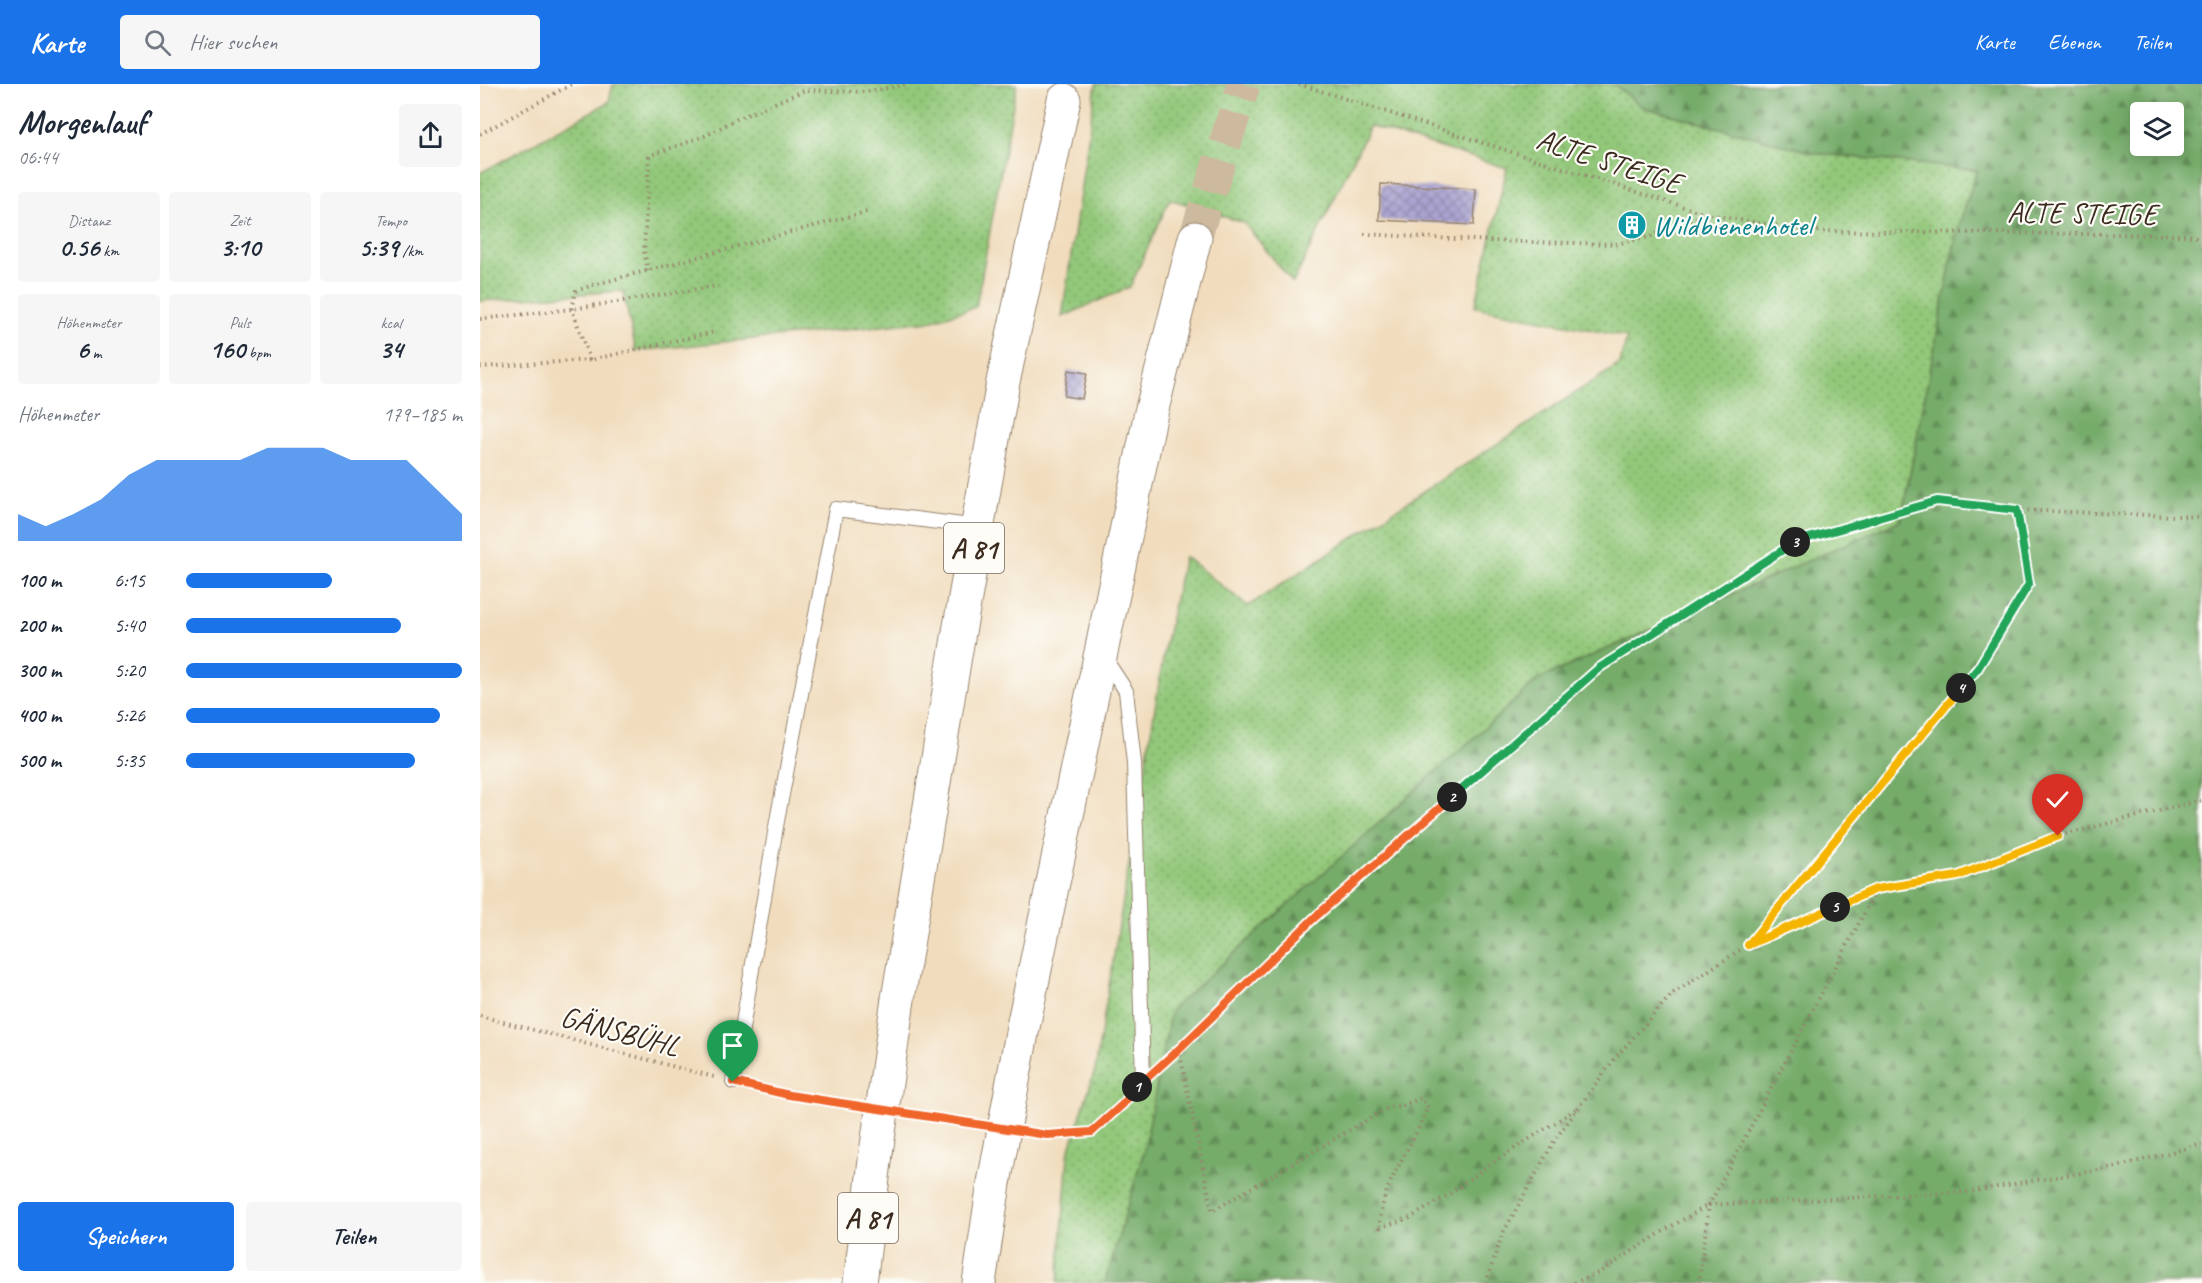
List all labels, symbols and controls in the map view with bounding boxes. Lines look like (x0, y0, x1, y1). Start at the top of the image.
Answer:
search box (120, 15, 540, 69)
text: Karte (30, 25, 84, 60)
icon: search (141, 26, 174, 59)
text: Hier suchen (189, 28, 278, 56)
text: Karte (1975, 29, 2015, 55)
text: Ebenen (2048, 29, 2101, 55)
text: Teilen (2134, 29, 2172, 55)
text: Morgenlauf (18, 101, 146, 143)
map controls (2130, 102, 2184, 156)
button: layers (2130, 102, 2184, 156)
button: share (399, 104, 462, 167)
street label: ALTE STEIGE (1532, 120, 1689, 203)
text: 06:44 (18, 145, 58, 170)
street label: ALTE STEIGE (2007, 193, 2161, 233)
place label: Wildbienenhotel (1653, 206, 1817, 244)
building icon: Wildbienenhotel (1616, 209, 1648, 241)
text: Distanz (68, 211, 110, 231)
text: Zeit (229, 211, 251, 231)
text: Tempo (375, 211, 407, 231)
text: 0.56 (59, 231, 99, 264)
text: 3:10 (220, 231, 260, 264)
text: 5:39 (359, 231, 398, 264)
text: km (99, 241, 119, 261)
text: /km (398, 241, 423, 261)
text: Höhenmeter (57, 313, 121, 333)
text: Puls (229, 313, 251, 333)
text: kcal (380, 313, 402, 333)
text: 6 (76, 333, 89, 366)
text: 160 (209, 333, 245, 366)
text: 34 (379, 333, 403, 366)
text: m (89, 343, 102, 363)
text: bpm (245, 343, 271, 363)
text: Höhenmeter (18, 402, 99, 427)
text: 179–185 m (383, 402, 462, 427)
road number: A 81 (944, 523, 1004, 573)
pin: 3 (1780, 527, 1810, 557)
text: 3 (1791, 532, 1799, 552)
text: 100 m (18, 568, 61, 593)
text: 6:15 (114, 568, 145, 593)
text: 200 m (18, 613, 61, 638)
text: 5:40 (114, 613, 145, 638)
text: 300 m (18, 658, 61, 683)
text: 5:20 (114, 658, 145, 683)
pin: 4 (1946, 673, 1976, 703)
text: 4 (1957, 678, 1965, 698)
text: 400 m (18, 703, 61, 728)
text: 5:26 (114, 703, 145, 728)
text: 500 m (18, 748, 61, 773)
text: 5:35 (114, 748, 145, 773)
pin (2032, 774, 2083, 836)
pin: 2 (1437, 782, 1467, 812)
icon: check (2041, 783, 2074, 816)
text: 2 (1448, 787, 1456, 807)
pin: 5 (1820, 892, 1850, 922)
text: 5 (1832, 897, 1838, 917)
street label: GÄNSBÜHL (557, 997, 683, 1065)
pin (707, 1020, 758, 1082)
icon: arrive (716, 1029, 749, 1062)
pin: 1 (1122, 1072, 1152, 1102)
text: 1 (1133, 1077, 1141, 1097)
road number: A 81 (838, 1193, 898, 1243)
button: Speichern (18, 1202, 234, 1271)
button: Teilen (246, 1202, 462, 1271)

